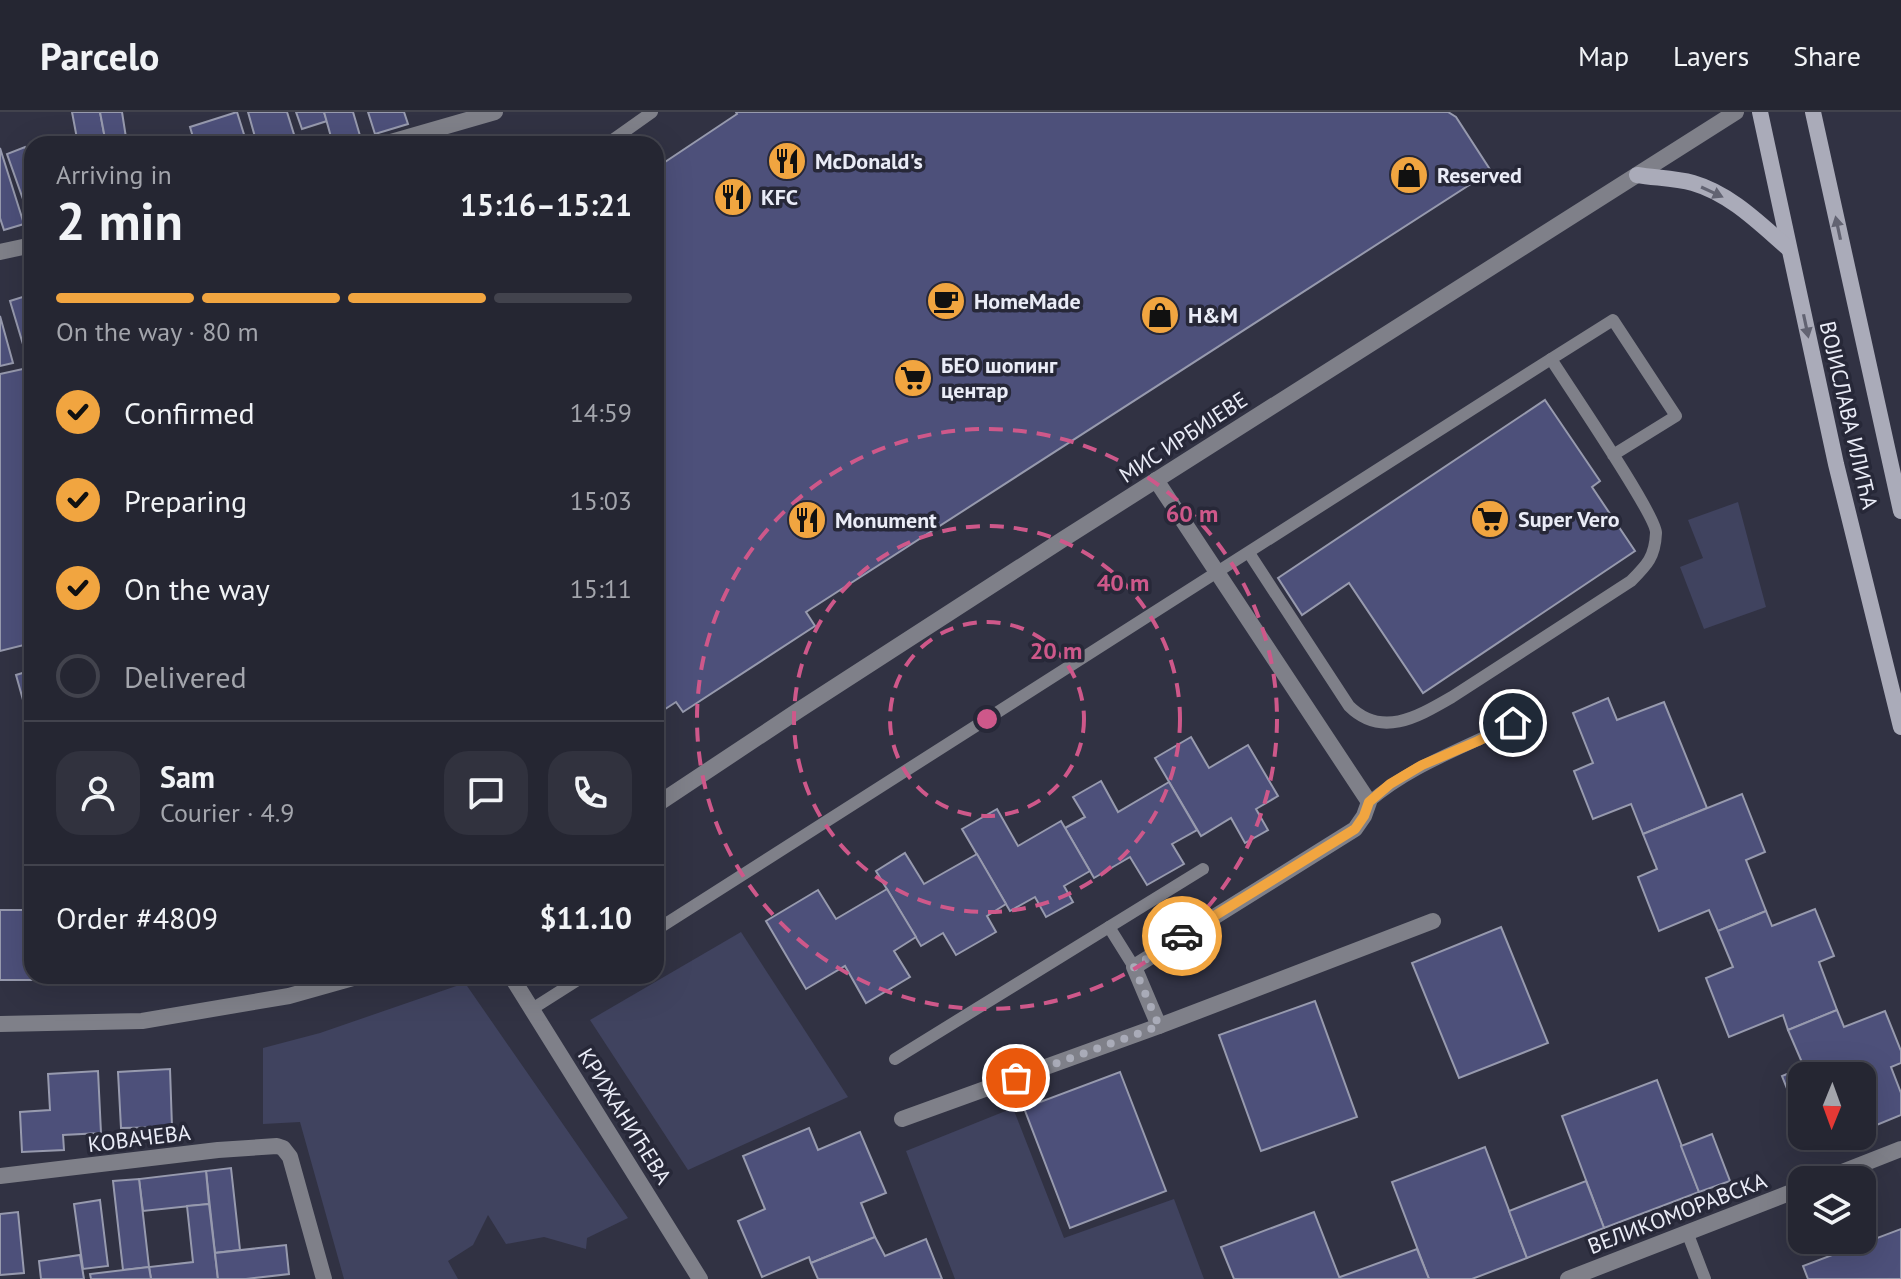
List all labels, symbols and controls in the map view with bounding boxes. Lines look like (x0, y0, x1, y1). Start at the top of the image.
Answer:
text: Parcelo (40, 31, 160, 80)
text: Map (1578, 37, 1629, 74)
text: Layers (1673, 37, 1749, 74)
text: Share (1793, 37, 1861, 74)
restaurant icon: McDonald's (766, 140, 808, 182)
place label: McDonald's (815, 147, 923, 175)
shop icon: Reserved (1388, 154, 1430, 196)
text: Arriving in (56, 158, 172, 191)
place label: Reserved (1437, 161, 1522, 189)
restaurant icon: KFC (712, 176, 754, 218)
place label: KFC (761, 183, 798, 211)
text: 15:16–15:21 (460, 185, 632, 224)
one-way arrow (1701, 185, 1724, 199)
text: 2 min (56, 187, 183, 254)
one-way arrow (1831, 215, 1844, 240)
cafe icon: HomeMade (925, 280, 967, 322)
place label: HomeMade (974, 287, 1081, 315)
shop icon: H&M (1139, 294, 1181, 336)
place label: H&M (1188, 301, 1238, 329)
one-way arrow (1800, 313, 1813, 338)
text: On the way · 80 m (56, 315, 259, 348)
street label: ВОЈИСЛАВА ИЛИЋА (1814, 318, 1884, 512)
place label: БЕО шопинг центар (941, 351, 1058, 404)
supermarket icon: БЕО шопинг центар (892, 357, 934, 399)
street label: МИС ИРБИЈЕВЕ (1114, 385, 1252, 489)
icon: check (56, 390, 100, 434)
text: Confirmed (124, 393, 255, 432)
text: 14:59 (570, 396, 632, 429)
icon: check (56, 478, 100, 522)
text: Preparing (124, 481, 247, 520)
text: 15:03 (570, 484, 632, 517)
text: 60 m (1166, 498, 1218, 529)
supermarket icon: Super Vero (1469, 498, 1511, 540)
restaurant icon: Monument (786, 499, 828, 541)
place label: Super Vero (1518, 505, 1620, 533)
place label: Monument (835, 506, 937, 534)
icon: check (56, 566, 100, 610)
text: 40 m (1097, 567, 1149, 598)
text: On the way (124, 569, 270, 608)
text: 15:11 (570, 572, 632, 605)
text: 20 m (1030, 635, 1082, 666)
text: Delivered (124, 657, 247, 696)
pin (1479, 689, 1547, 757)
icon: home (1491, 701, 1535, 745)
centre of rings (973, 705, 1001, 733)
button: person (56, 751, 140, 835)
button: chat (444, 751, 528, 835)
button: phone (548, 751, 632, 835)
text: Sam (160, 757, 215, 796)
text: Courier · 4.9 (160, 796, 294, 829)
courier (1142, 896, 1222, 976)
text: Order #4809 (56, 898, 218, 937)
text: $11.10 (540, 898, 632, 937)
icon: car (1160, 914, 1204, 958)
street label: КРИЖАНИЋЕВА (572, 1043, 678, 1189)
pin (982, 1044, 1050, 1112)
icon: bag (994, 1056, 1038, 1100)
north arrow (1788, 1062, 1876, 1150)
map controls (1788, 1062, 1876, 1254)
street label: КОВАЧЕВА (86, 1118, 192, 1158)
street label: ВЕЛИКОМОРАВСКА (1584, 1166, 1771, 1260)
button: layers (1788, 1166, 1876, 1254)

